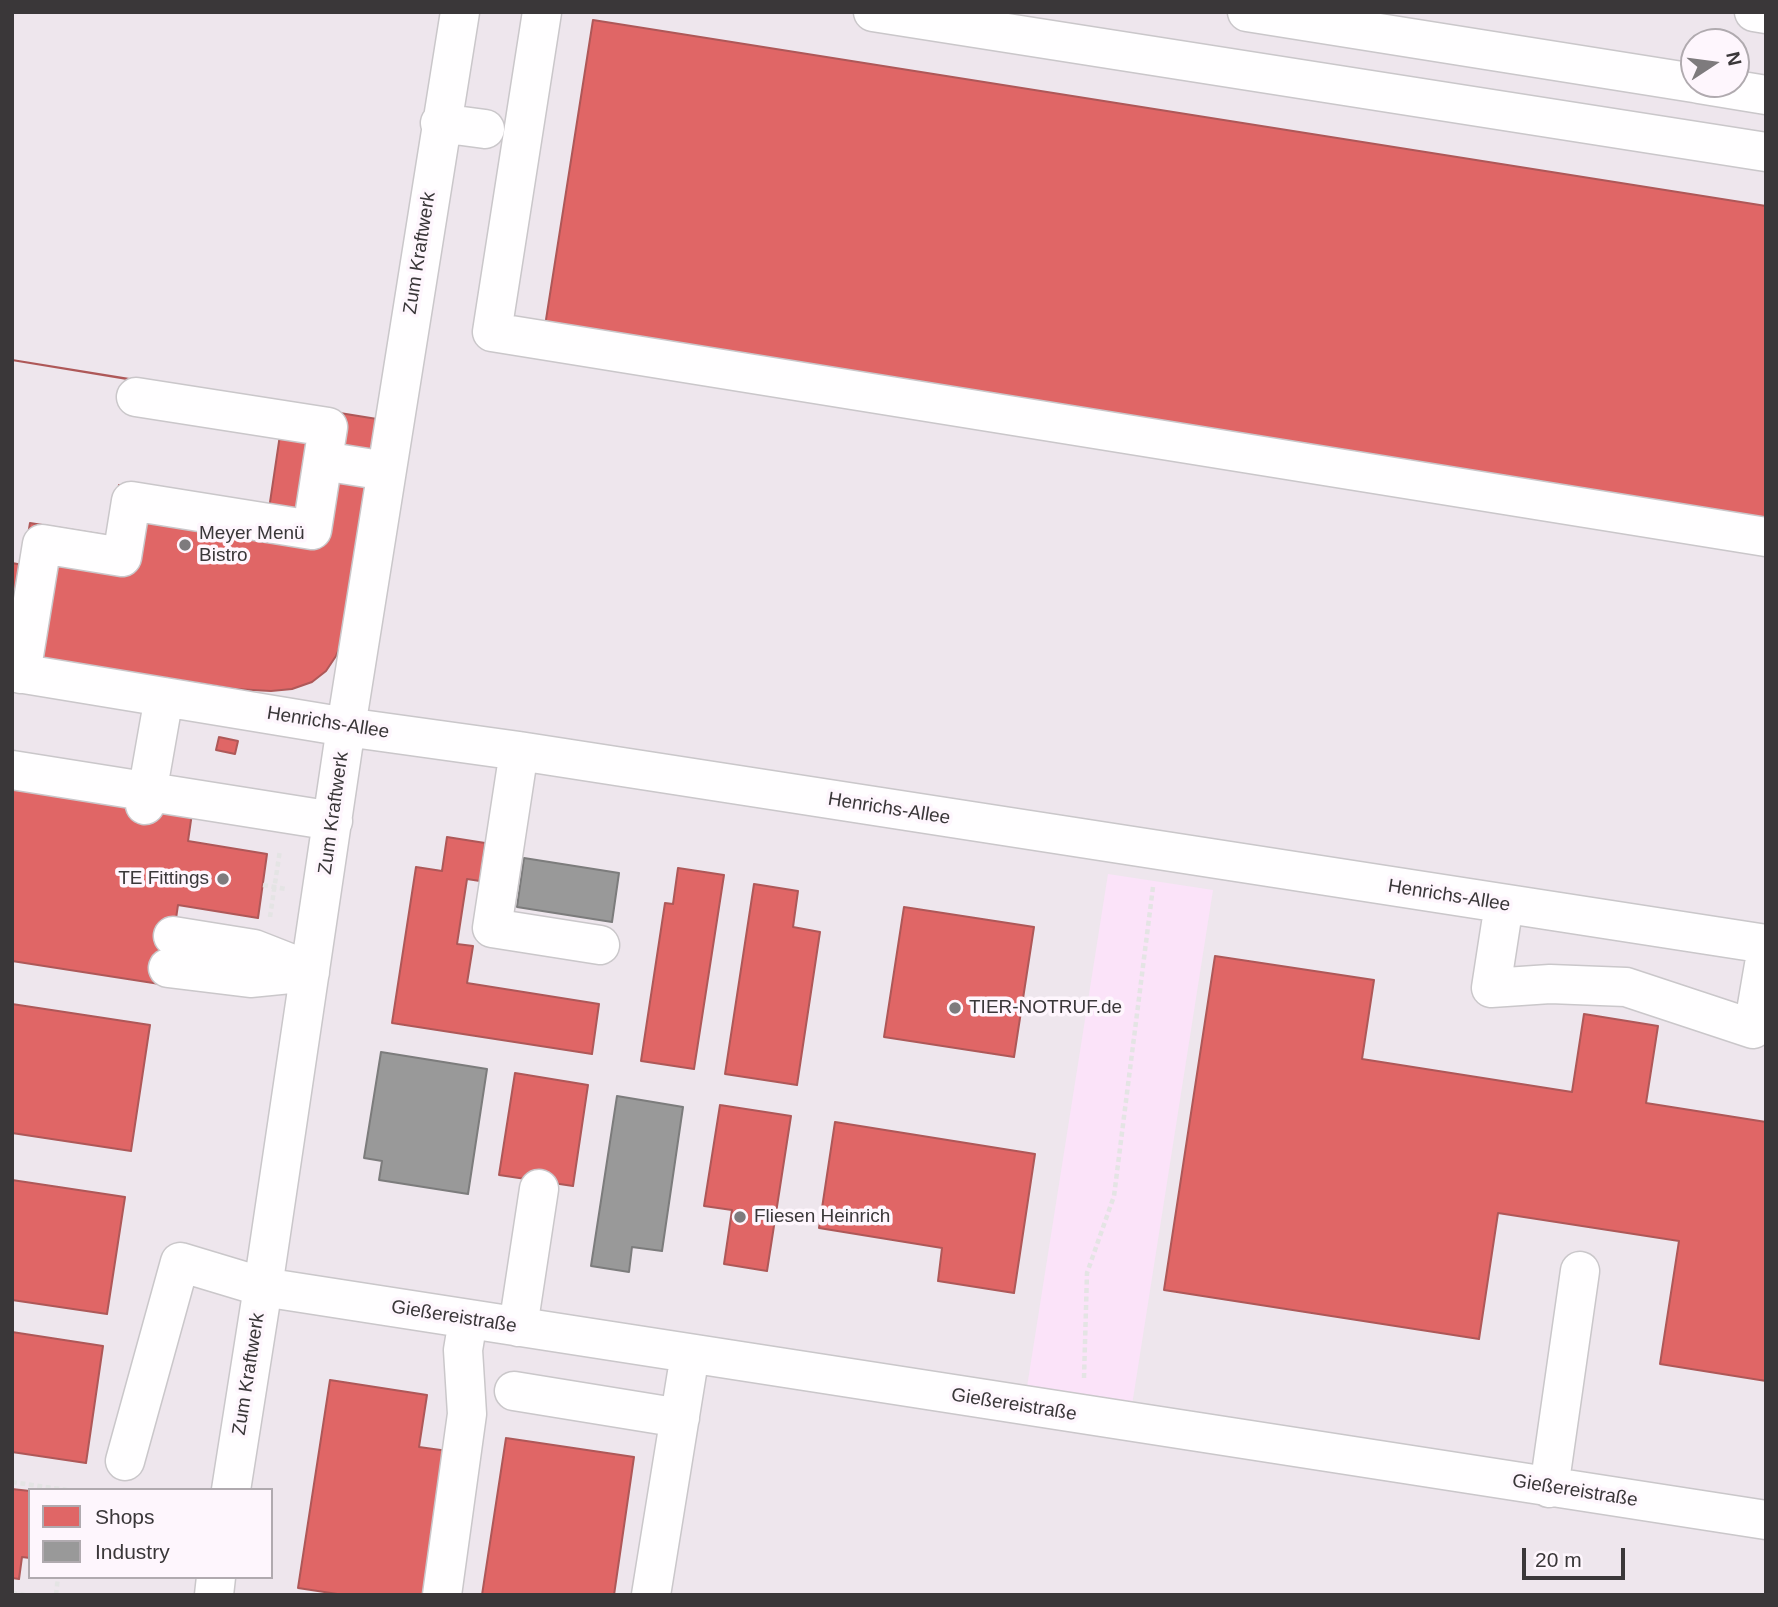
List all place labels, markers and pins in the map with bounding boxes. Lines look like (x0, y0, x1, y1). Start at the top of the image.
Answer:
place label: Meyer Menü Bistro (199, 523, 305, 567)
marker: Meyer Menü Bistro (177, 537, 193, 553)
place label: TE Fittings (118, 868, 209, 890)
marker: TE Fittings (215, 871, 231, 887)
place label: TIER-NOTRUF.de (969, 997, 1122, 1019)
marker: TIER-NOTRUF.de (947, 1000, 963, 1016)
place label: Fliesen Heinrich (754, 1206, 890, 1228)
marker: Fliesen Heinrich (732, 1209, 748, 1225)

